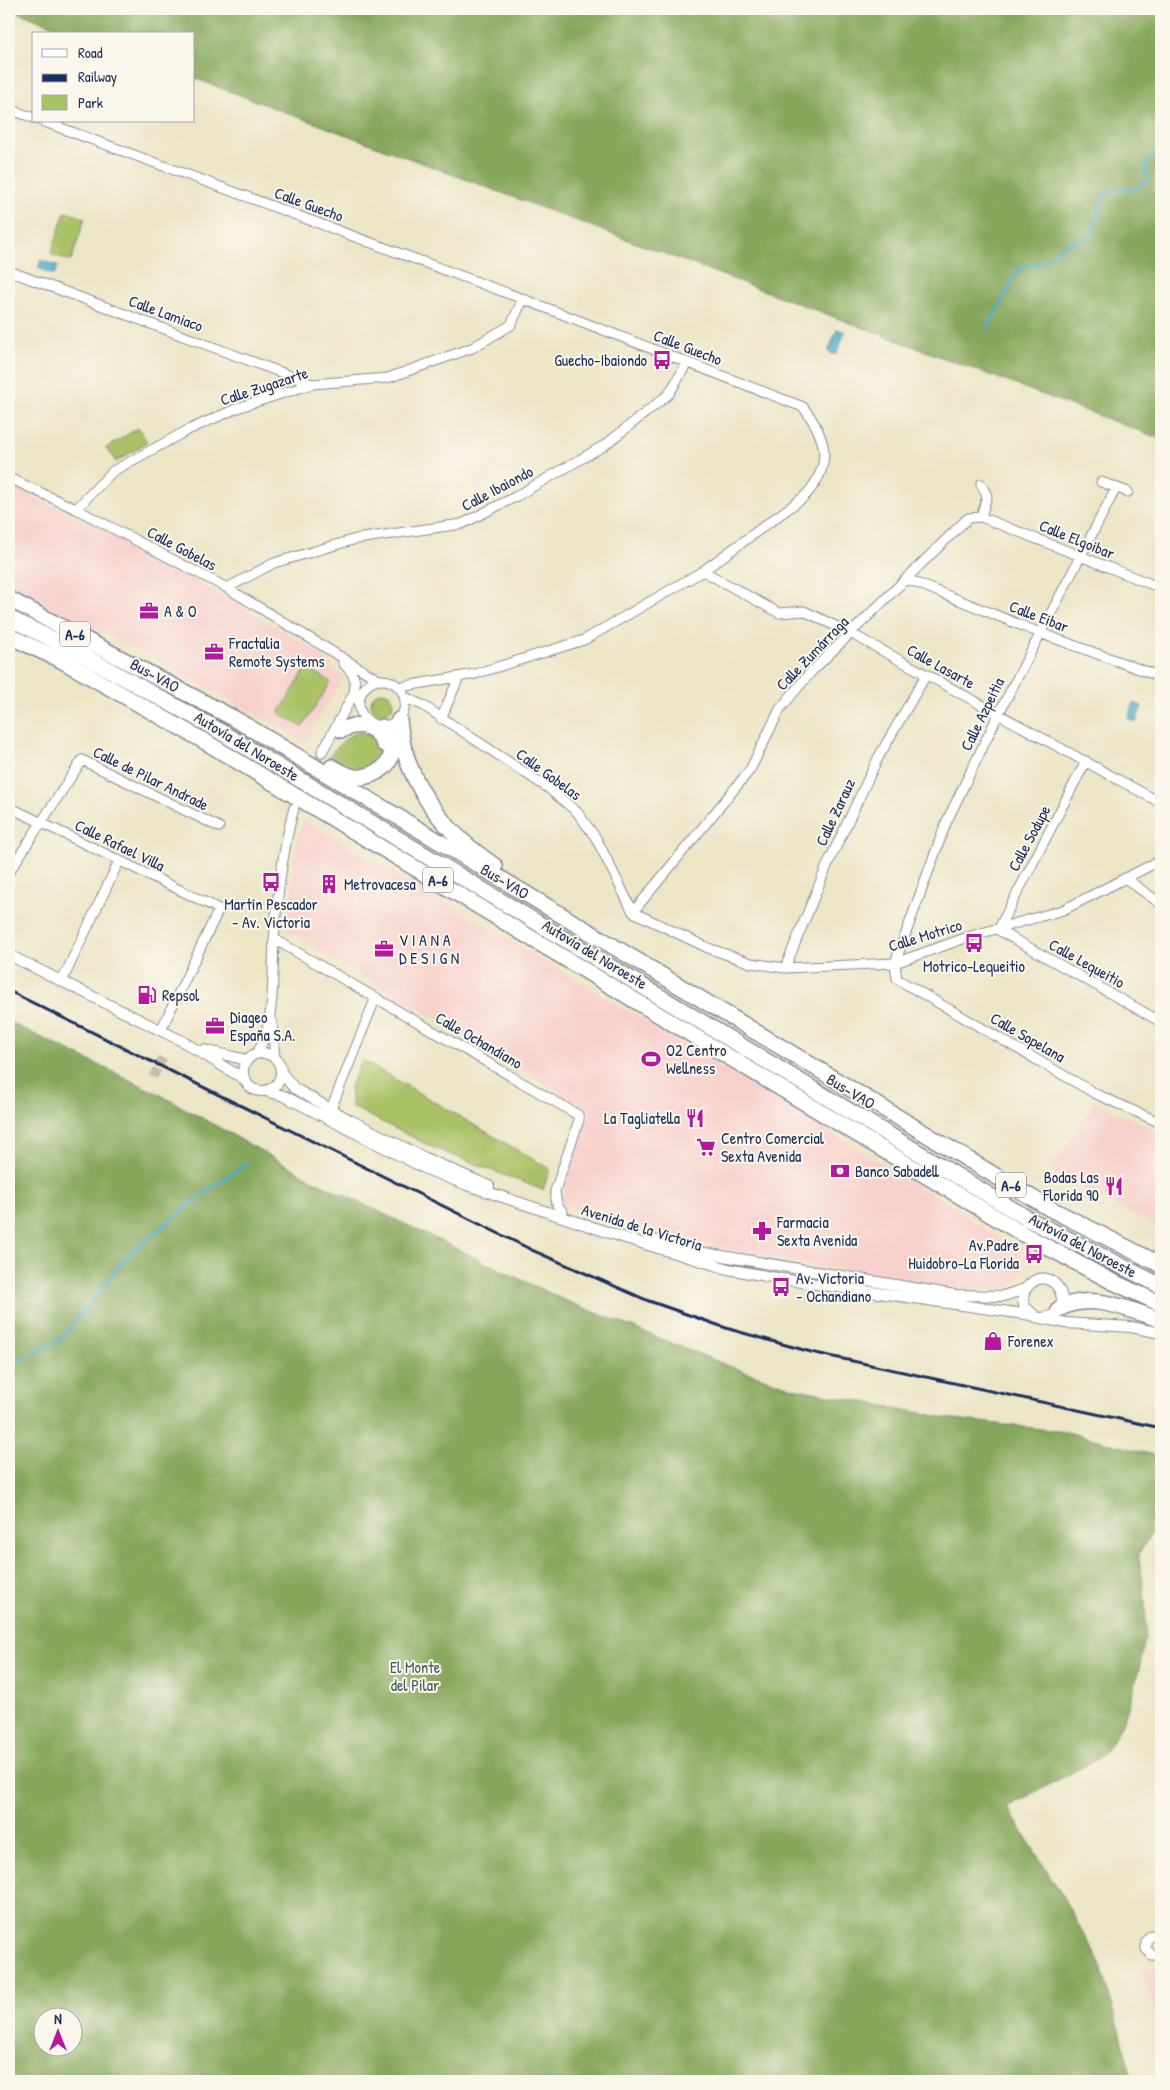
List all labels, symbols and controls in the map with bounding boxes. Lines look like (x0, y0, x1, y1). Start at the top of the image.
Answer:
legend (32, 32, 195, 122)
text: Road (78, 42, 103, 63)
text: Railway (78, 66, 117, 87)
text: Park (78, 92, 103, 113)
street label: Calle Guecho (271, 181, 347, 227)
street label: Calle Lamiaco (126, 289, 207, 337)
street label: Calle Guecho (651, 324, 726, 370)
place label: Guecho-Ibaiondo (554, 349, 648, 371)
bus stop icon: Guecho-Ibaiondo (651, 349, 673, 371)
street label: Calle Zugazarte (217, 361, 311, 411)
street label: Calle Ibaiondo (457, 460, 537, 516)
street label: Calle Elgoibar (1036, 514, 1118, 564)
street label: Calle Gobelas (143, 521, 221, 575)
street label: Calle Eibar (1006, 595, 1072, 637)
office icon: A & O (138, 600, 160, 622)
place label: A & O (164, 600, 197, 622)
street label: Calle Zumárraga (771, 611, 853, 695)
road number: A-6 (60, 622, 90, 646)
place label: Fractalia Remote Systems (228, 632, 325, 672)
street label: Calle Lasarte (903, 638, 980, 694)
office icon: Fractalia Remote Systems (203, 641, 225, 663)
street label: Bus-VAO (127, 653, 184, 697)
street label: Calle Azpeitia (955, 674, 1009, 754)
street label: Autovía del Noroeste (191, 706, 304, 786)
street label: Calle de Pilar Andrade (89, 740, 213, 816)
street label: Calle Gobelas (512, 743, 586, 805)
street label: Calle Zarauz (810, 775, 860, 849)
street label: Calle Sodupe (1002, 801, 1056, 875)
street label: Calle Rafael Villa (71, 814, 169, 876)
street label: Bus-VAO (477, 858, 533, 904)
road number: A-6 (423, 868, 453, 892)
bus stop icon: Martín Pescador - Av. Victoria (260, 871, 282, 893)
building icon: Metrovacesa (318, 873, 340, 895)
place label: Metrovacesa (344, 873, 416, 895)
place label: Martín Pescador - Av. Victoria (224, 893, 318, 933)
street label: Calle Motrico (886, 913, 965, 957)
street label: Autovía del Noroeste (539, 914, 652, 994)
place label: V I A N A D E S I G N (399, 929, 459, 969)
bus stop icon: Motrico-Lequeitio (963, 932, 985, 954)
street label: Calle Lequeitio (1045, 933, 1129, 993)
office icon: V I A N A D E S I G N (373, 938, 395, 960)
place label: Motrico-Lequeitio (923, 955, 1026, 977)
fuel station icon: Repsol (136, 984, 158, 1006)
place label: Repsol (162, 984, 200, 1006)
place label: Diageo España S.A. (230, 1006, 296, 1046)
street label: Calle Ochandiano (431, 1006, 527, 1074)
street label: Calle Sopelana (987, 1007, 1069, 1067)
office icon: Diageo España S.A. (204, 1015, 226, 1037)
place label: O2 Centro Wellness (666, 1039, 727, 1079)
sports icon: O2 Centro Wellness (640, 1048, 662, 1070)
street label: Bus-VAO (823, 1068, 879, 1114)
place label: La Tagliatella (604, 1107, 680, 1129)
restaurant icon: La Tagliatella (684, 1107, 706, 1129)
place label: Centro Comercial Sexta Avenida (721, 1127, 825, 1167)
supermarket icon: Centro Comercial Sexta Avenida (695, 1136, 717, 1158)
bank icon: Banco Sabadell (829, 1160, 851, 1182)
place label: Banco Sabadell (855, 1160, 939, 1182)
place label: Bodas Las Florida 90 (1042, 1166, 1099, 1206)
road number: A-6 (996, 1172, 1026, 1198)
restaurant icon: Bodas Las Florida 90 (1103, 1175, 1125, 1197)
street label: Avenida de la Victoria (579, 1198, 705, 1256)
street label: Autovía del Noroeste (1025, 1207, 1141, 1283)
place label: Farmacia Sexta Avenida (776, 1211, 857, 1251)
pharmacy icon: Farmacia Sexta Avenida (751, 1220, 773, 1242)
place label: Av.Padre Huidobro-La Florida (908, 1234, 1020, 1274)
bus stop icon: Av.Padre Huidobro-La Florida (1023, 1243, 1045, 1265)
place label: Av. Victoria - Ochandiano (796, 1267, 872, 1307)
bus stop icon: Av. Victoria - Ochandiano (770, 1276, 792, 1298)
shop icon: Forenex (982, 1330, 1004, 1352)
place label: Forenex (1007, 1330, 1054, 1352)
park label: El Monte del Pilar (390, 1656, 441, 1696)
north arrow (32, 2008, 82, 2058)
text: N (54, 2009, 62, 2028)

